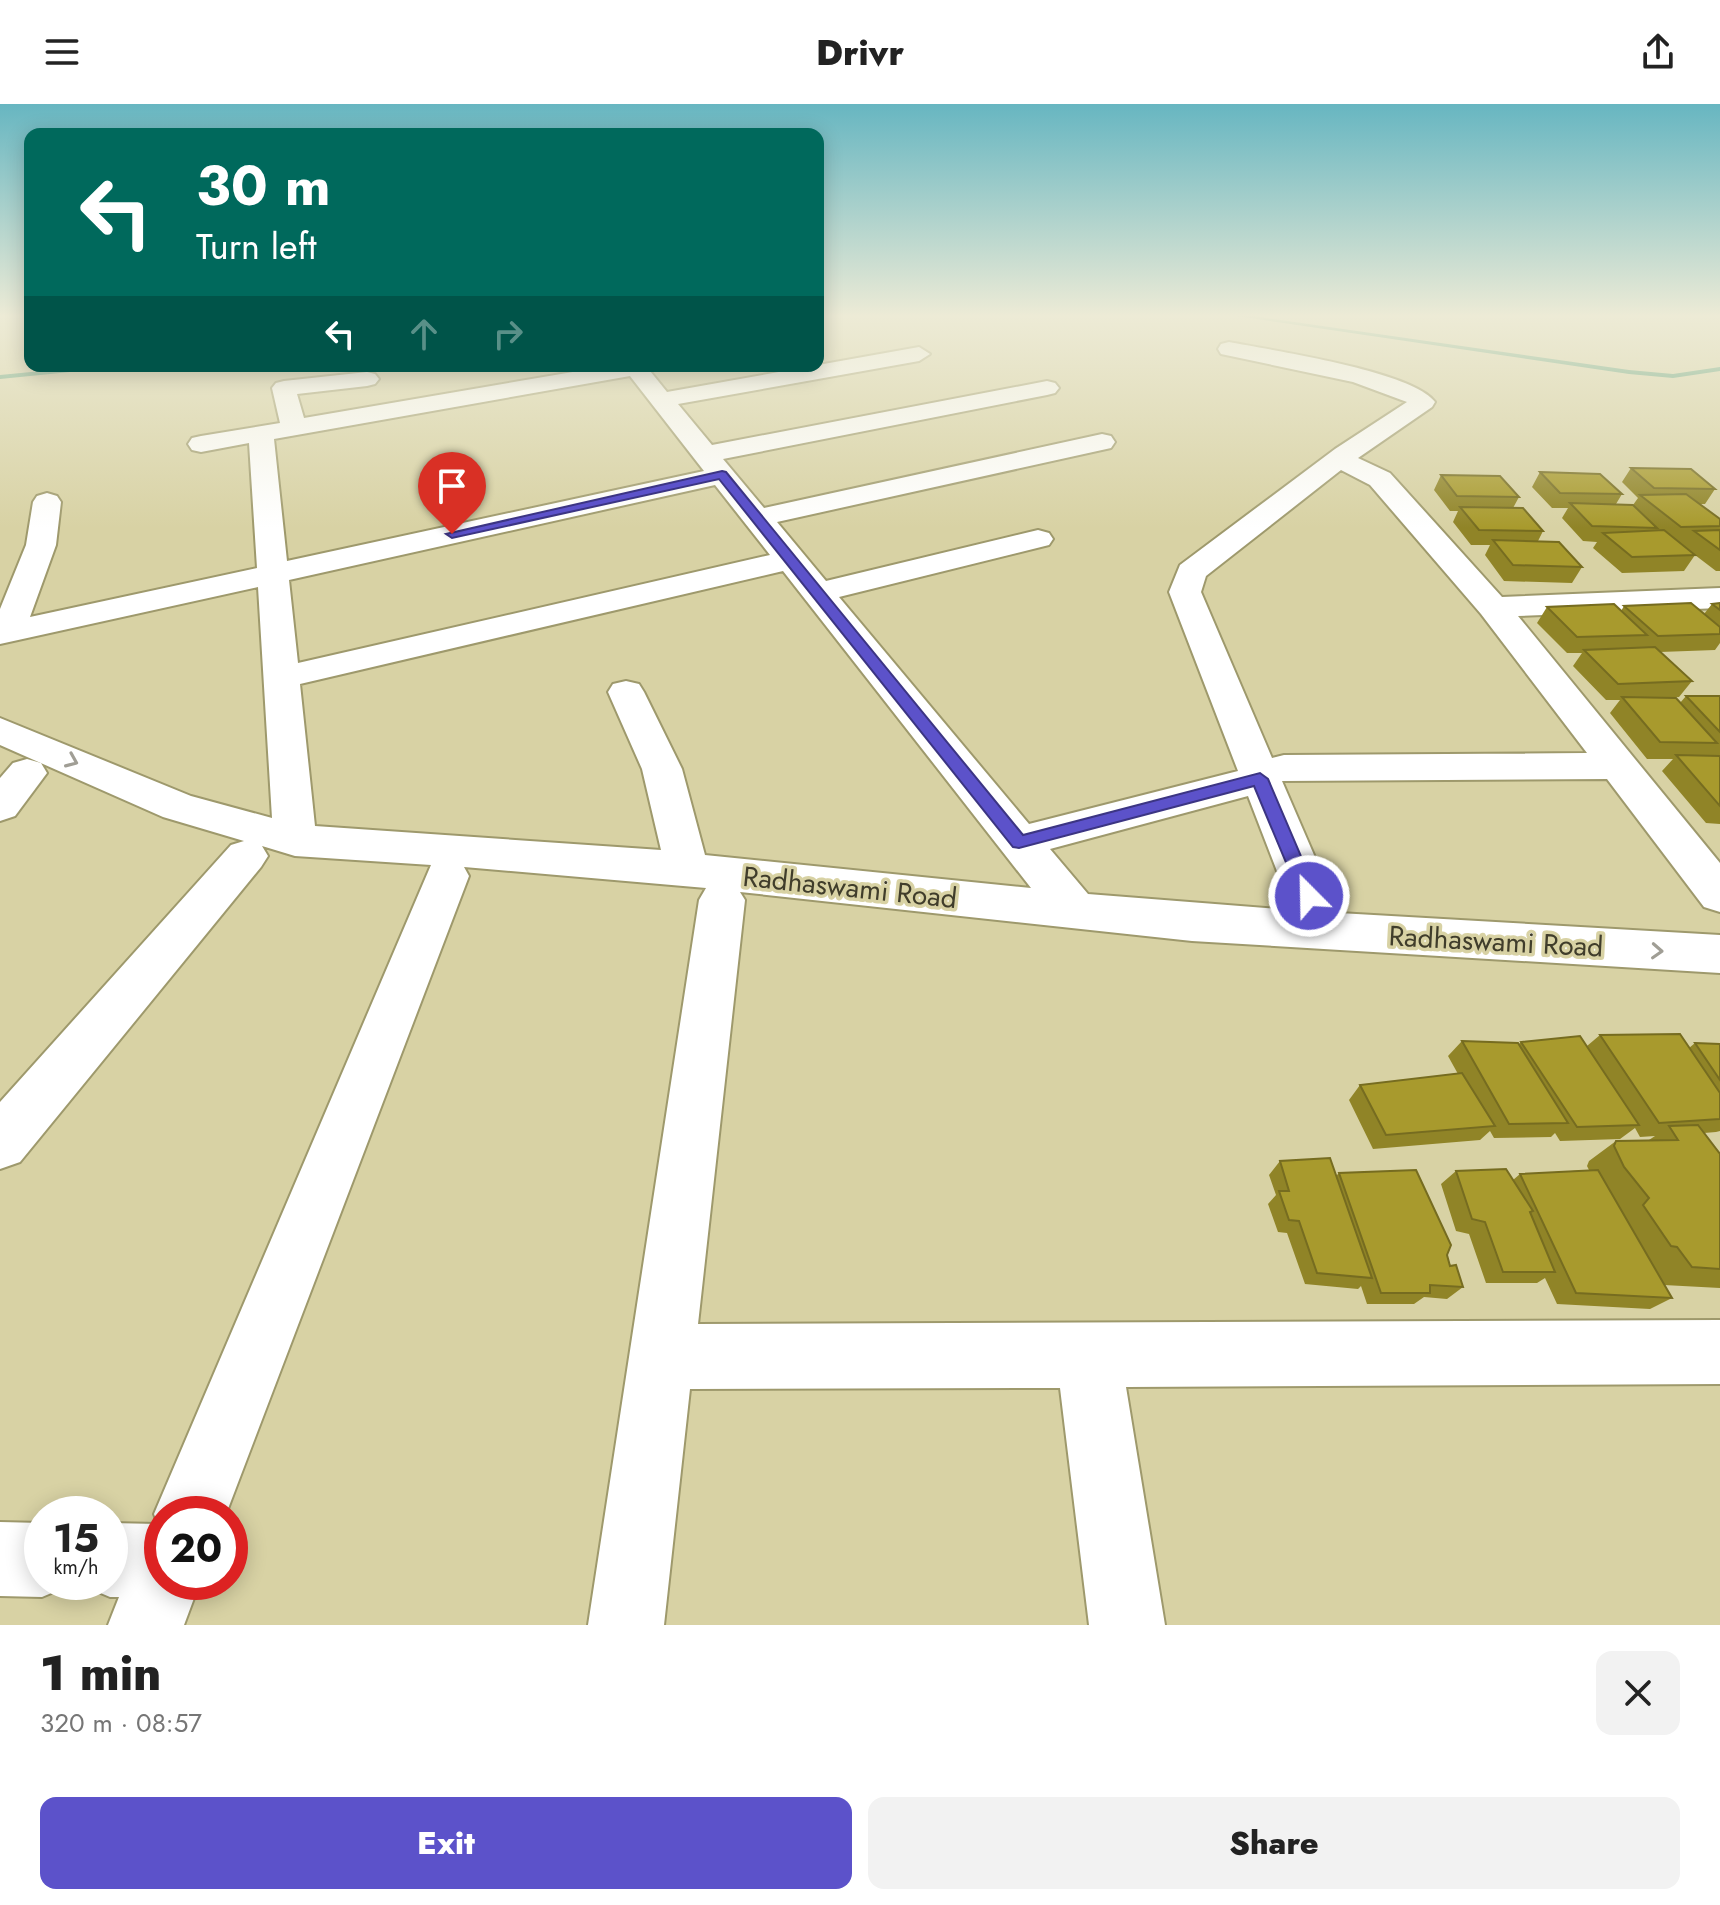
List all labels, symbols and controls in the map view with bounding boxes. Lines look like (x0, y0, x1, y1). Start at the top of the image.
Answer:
text: Drivr (816, 26, 904, 78)
icon: menu (40, 30, 84, 74)
icon: share (1636, 30, 1680, 74)
text: 30 m (196, 145, 331, 226)
icon: left (64, 160, 168, 264)
text: Turn left (196, 220, 317, 272)
icon: left (318, 312, 362, 356)
icon: ahead (402, 312, 446, 356)
icon: right (486, 312, 530, 356)
pin (418, 452, 486, 534)
icon: arrive (430, 464, 474, 508)
one-way arrow (63, 752, 78, 768)
position arrow (1267, 854, 1351, 938)
street label: Radhaswami Road (741, 856, 959, 919)
street label: Radhaswami Road (1388, 915, 1604, 968)
one-way arrow (1651, 942, 1664, 959)
speed limit sign: 20 (144, 1496, 248, 1600)
text: 15 (53, 1509, 99, 1567)
text: km/h (53, 1553, 99, 1582)
text: 1 min (40, 1639, 161, 1708)
button: close (1596, 1651, 1680, 1735)
text: 320 m · 08:57 (40, 1704, 202, 1742)
button: Exit (40, 1797, 852, 1889)
button: Share (868, 1797, 1680, 1889)

